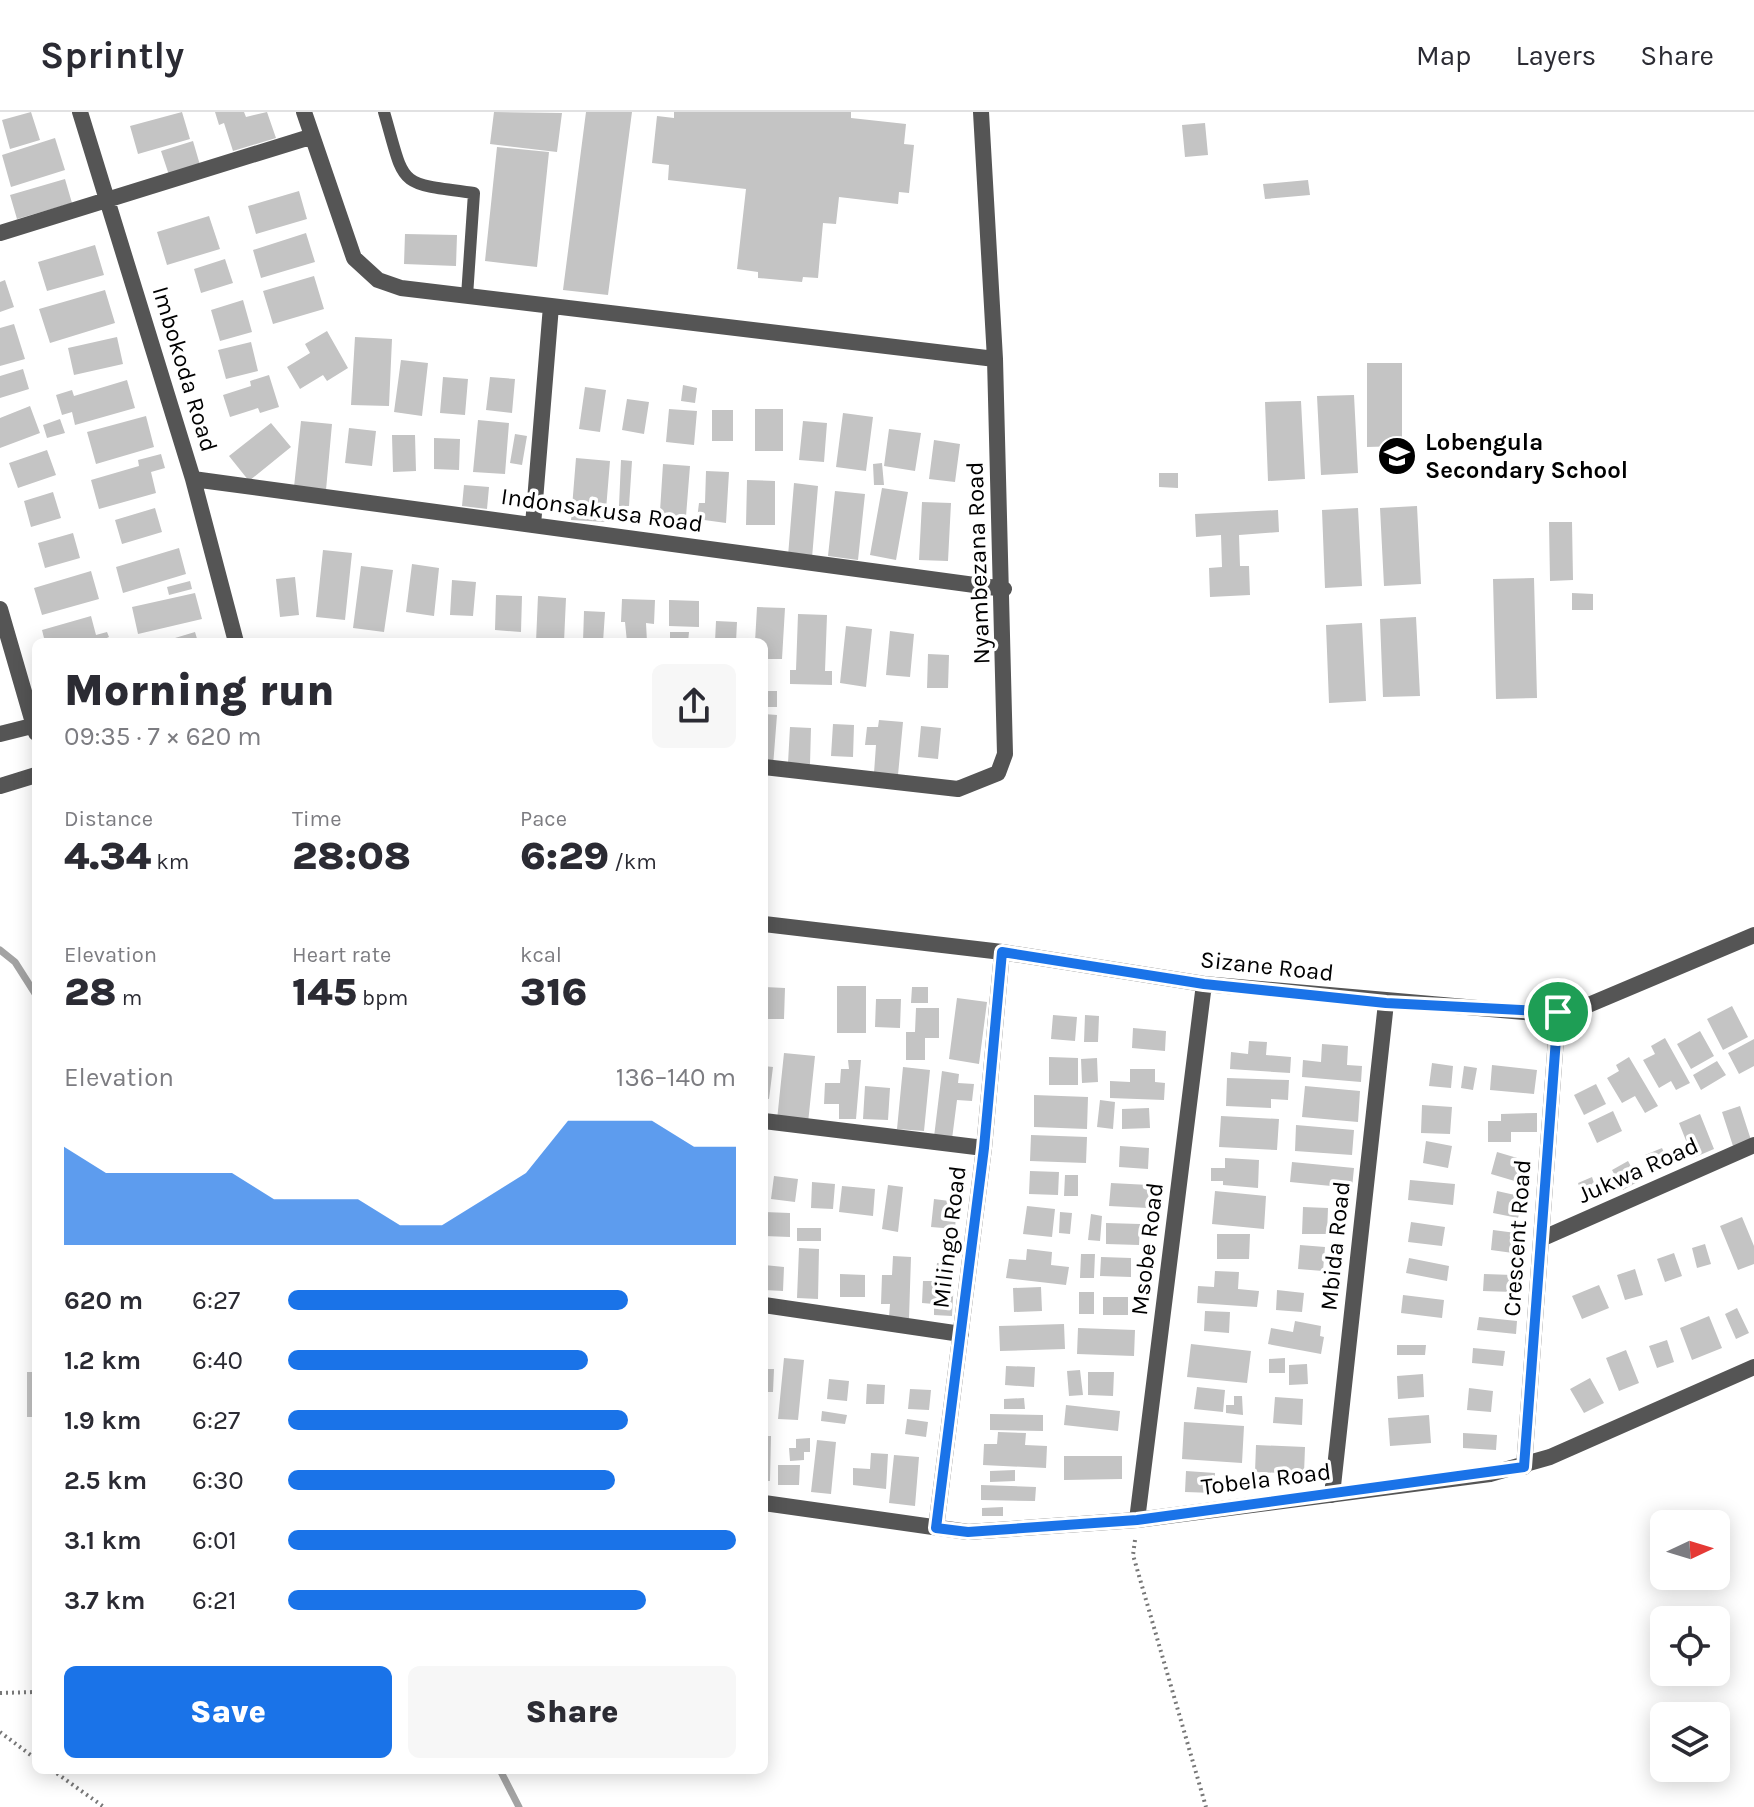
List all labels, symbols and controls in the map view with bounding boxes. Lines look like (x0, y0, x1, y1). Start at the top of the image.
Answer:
text: Sprintly (40, 33, 184, 78)
text: Map (1416, 39, 1471, 72)
text: Layers (1515, 39, 1596, 72)
text: Share (1640, 39, 1714, 72)
street label: Imbokoda Road (147, 283, 223, 455)
place label: Lobengula Secondary School (1425, 428, 1628, 484)
school or university icon: Lobengula Secondary School (1376, 435, 1418, 477)
street label: Nyambezana Road (960, 461, 996, 665)
street label: Indonsakusa Road (499, 482, 705, 538)
button: share (652, 664, 736, 748)
text: Morning run (64, 665, 335, 716)
text: 09:35 · 7 × 620 m (64, 721, 262, 752)
text: Distance (64, 806, 153, 832)
text: Time (292, 806, 341, 832)
text: Pace (520, 806, 567, 832)
text: 4.34 (64, 832, 151, 879)
text: 28:08 (292, 832, 411, 879)
text: 6:29 (520, 832, 609, 879)
text: km (151, 849, 189, 875)
text: /km (609, 849, 657, 875)
text: Elevation (64, 942, 157, 968)
text: Heart rate (292, 942, 391, 968)
text: kcal (520, 942, 562, 968)
street label: Sizane Road (1199, 945, 1335, 987)
text: 28 (64, 968, 116, 1015)
text: 145 (292, 968, 357, 1015)
text: 316 (520, 968, 587, 1015)
pin (1524, 978, 1592, 1046)
text: m (116, 985, 142, 1011)
text: bpm (357, 985, 408, 1011)
icon: arrive (1536, 990, 1580, 1034)
text: Elevation (64, 1062, 174, 1093)
text: 136–140 m (616, 1062, 736, 1093)
street label: Jukwa Road (1573, 1131, 1703, 1209)
street label: Crescent Road (1498, 1158, 1536, 1318)
street label: Milingo Road (926, 1164, 972, 1310)
street label: Mbida Road (1314, 1180, 1356, 1312)
street label: Msobe Road (1125, 1181, 1169, 1317)
text: 620 m (64, 1285, 143, 1316)
text: 6:27 (192, 1285, 240, 1316)
text: 1.2 km (64, 1345, 141, 1376)
text: 6:40 (192, 1345, 243, 1376)
text: 1.9 km (64, 1405, 141, 1436)
text: 6:27 (192, 1405, 240, 1436)
street label: Tobela Road (1199, 1457, 1333, 1501)
text: 2.5 km (64, 1465, 147, 1496)
text: 6:30 (192, 1465, 244, 1496)
north arrow (1650, 1510, 1730, 1590)
map controls (1650, 1510, 1730, 1782)
text: 3.1 km (64, 1525, 142, 1556)
text: 6:01 (192, 1525, 237, 1556)
text: 3.7 km (64, 1585, 145, 1616)
text: 6:21 (192, 1585, 237, 1616)
button: locate (1650, 1606, 1730, 1686)
button: Save (64, 1666, 392, 1758)
button: Share (408, 1666, 736, 1758)
button: layers (1650, 1702, 1730, 1782)

